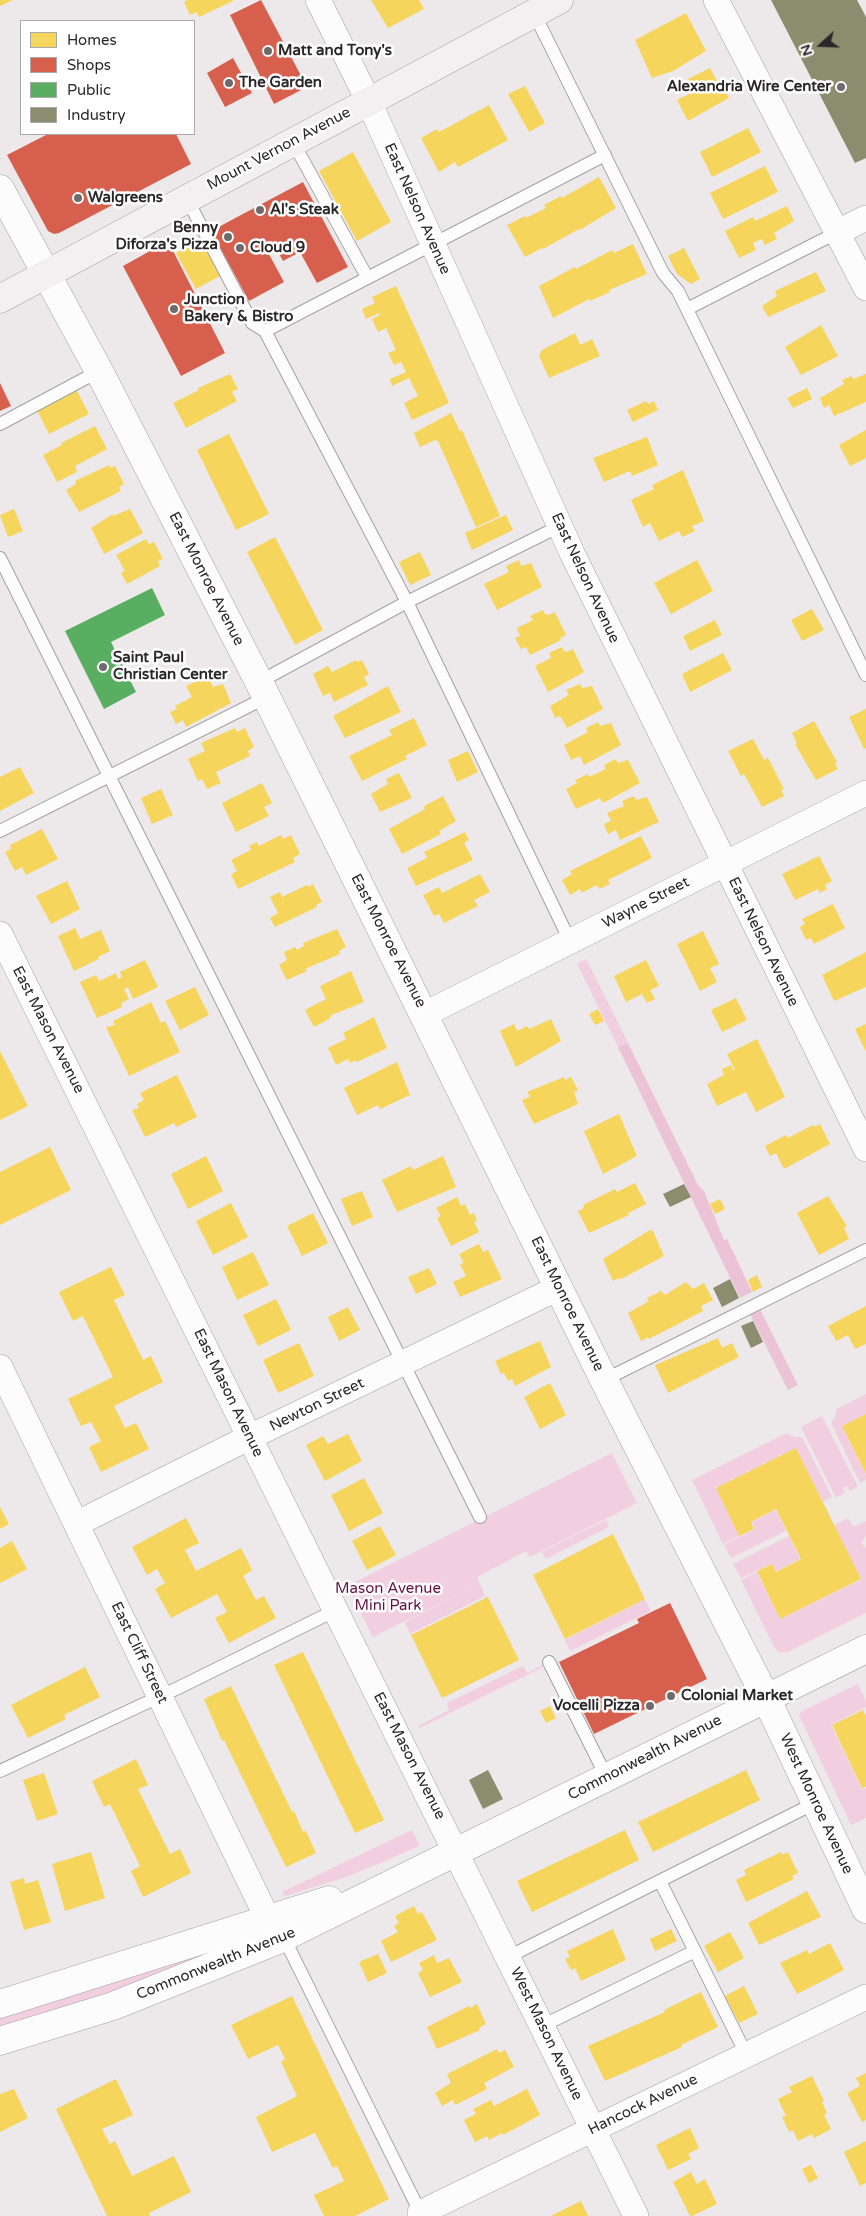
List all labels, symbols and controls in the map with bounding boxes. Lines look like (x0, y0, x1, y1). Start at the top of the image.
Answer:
legend (20, 20, 195, 135)
north arrow (796, 20, 846, 70)
text: Homes (67, 31, 117, 49)
place label: Matt and Tony's (278, 42, 392, 60)
text: N (797, 42, 816, 58)
marker: Matt and Tony's (262, 45, 274, 57)
text: Shops (67, 56, 111, 74)
place label: The Garden (239, 74, 322, 92)
marker: The Garden (223, 77, 235, 89)
place label: Alexandria Wire Center (667, 78, 831, 96)
text: Public (67, 81, 111, 99)
marker: Alexandria Wire Center (835, 81, 847, 93)
street label: Mount Vernon Avenue (204, 104, 354, 194)
text: Industry (67, 106, 126, 124)
street label: East Nelson Avenue (380, 141, 454, 277)
place label: Walgreens (88, 189, 163, 207)
marker: Walgreens (72, 192, 84, 204)
place label: Al's Steak (270, 201, 339, 219)
marker: Al's Steak (254, 204, 266, 216)
place label: Benny Diforza's Pizza (116, 219, 218, 254)
marker: Benny Diforza's Pizza (222, 231, 234, 243)
place label: Cloud 9 (250, 239, 305, 257)
marker: Cloud 9 (234, 242, 246, 254)
place label: Junction Bakery & Bistro (184, 291, 293, 326)
marker: Junction Bakery & Bistro (168, 303, 180, 315)
street label: East Monroe Avenue (164, 509, 248, 649)
street label: East Nelson Avenue (547, 510, 623, 646)
place label: Saint Paul Christian Center (113, 649, 228, 684)
marker: Saint Paul Christian Center (97, 661, 109, 673)
street label: East Monroe Avenue (346, 871, 430, 1011)
street label: Wayne Street (599, 873, 693, 933)
street label: East Nelson Avenue (724, 874, 802, 1010)
street label: East Mason Avenue (8, 963, 88, 1097)
street label: East Monroe Avenue (526, 1234, 608, 1374)
street label: East Mason Avenue (189, 1326, 267, 1460)
street label: Newton Street (267, 1374, 367, 1436)
park label: Mason Avenue Mini Park (335, 1580, 441, 1615)
street label: East Cliff Street (107, 1599, 171, 1707)
place label: Colonial Market (681, 1687, 793, 1705)
street label: East Mason Avenue (369, 1689, 449, 1823)
marker: Colonial Market (665, 1690, 677, 1702)
place label: Vocelli Pizza (553, 1697, 640, 1715)
marker: Vocelli Pizza (644, 1700, 656, 1712)
street label: Commonwealth Avenue (565, 1711, 725, 1805)
street label: West Monroe Avenue (776, 1731, 856, 1877)
street label: Commonwealth Avenue (134, 1924, 298, 2004)
street label: West Mason Avenue (506, 1965, 586, 2103)
street label: Hancock Avenue (585, 2071, 701, 2139)

